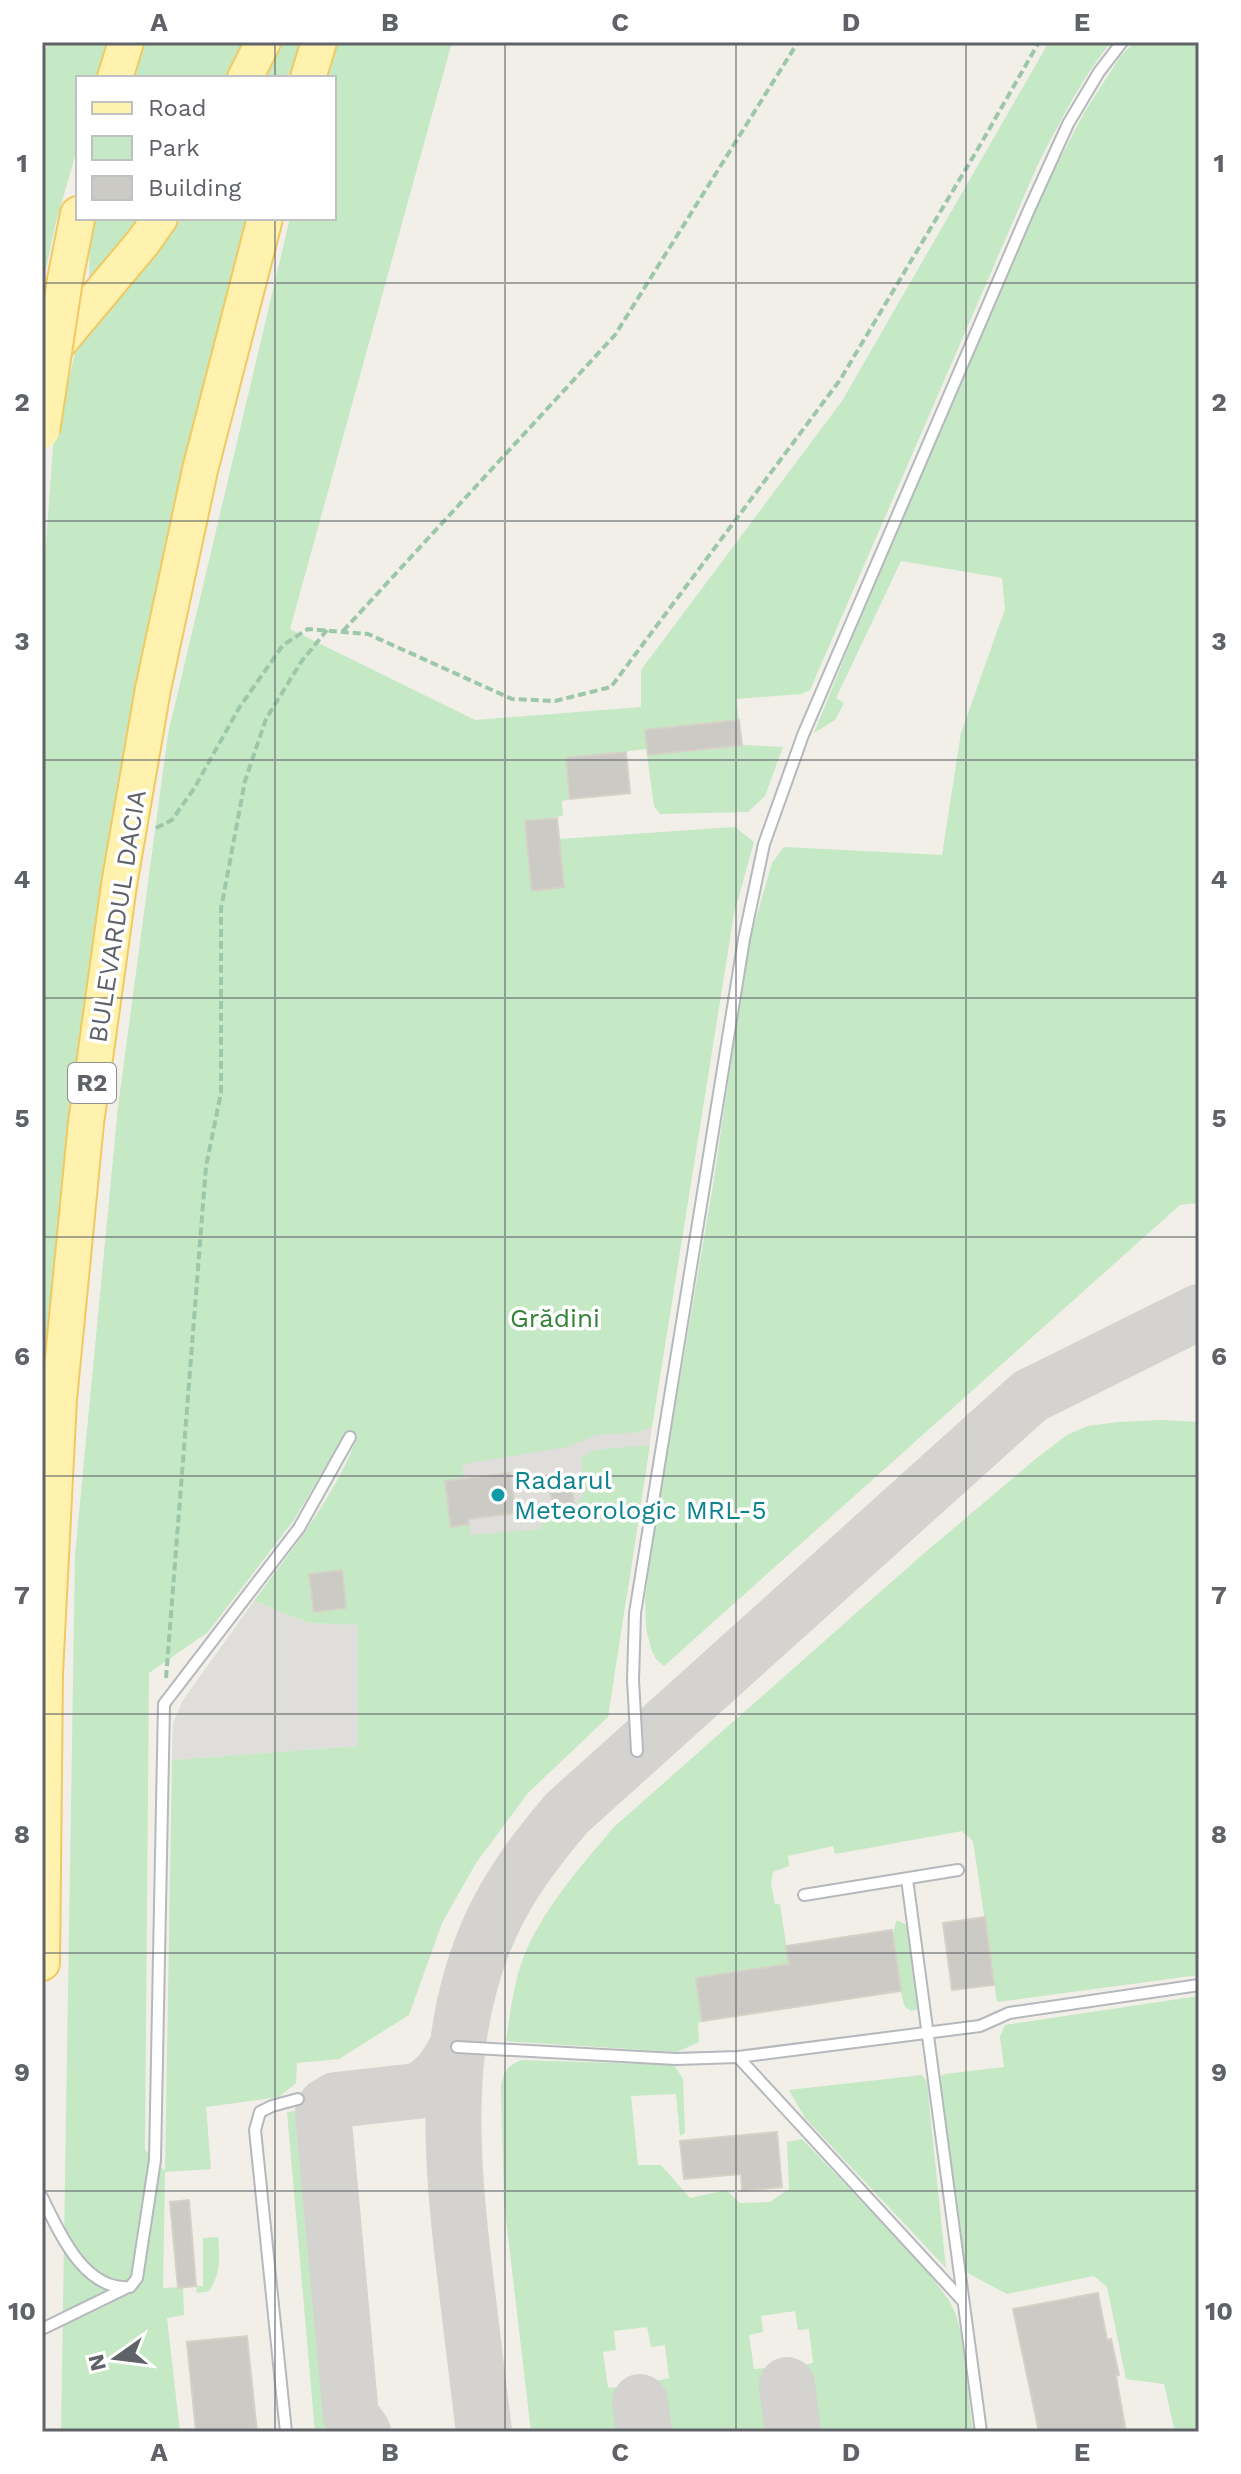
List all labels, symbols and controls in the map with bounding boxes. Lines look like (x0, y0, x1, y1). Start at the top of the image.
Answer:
text: A (150, 7, 168, 37)
text: B (381, 7, 399, 37)
text: C (611, 7, 629, 37)
text: D (842, 7, 860, 37)
text: E (1074, 7, 1090, 37)
legend (76, 76, 336, 220)
text: Road (148, 94, 207, 122)
text: Park (148, 134, 200, 162)
text: 1 (16, 148, 28, 178)
text: 1 (1213, 148, 1225, 178)
text: Building (148, 174, 241, 202)
text: 2 (14, 387, 30, 417)
text: 2 (1211, 387, 1227, 417)
text: 3 (14, 626, 30, 656)
text: 3 (1211, 626, 1227, 656)
street label: BULEVARDUL DACIA (82, 787, 152, 1045)
text: 4 (14, 864, 31, 894)
text: 4 (1211, 864, 1228, 894)
road number: R2 (68, 1063, 116, 1103)
text: 5 (14, 1103, 30, 1133)
text: 5 (1211, 1103, 1227, 1133)
park label: Grădini (510, 1303, 600, 1333)
text: 6 (14, 1341, 30, 1371)
text: 6 (1211, 1341, 1227, 1371)
place label: Radarul Meteorologic MRL-5 (514, 1465, 767, 1525)
marker: Radarul Meteorologic MRL-5 (489, 1486, 507, 1504)
text: 7 (14, 1580, 30, 1610)
text: 7 (1211, 1580, 1227, 1610)
text: 8 (14, 1819, 30, 1849)
text: 8 (1211, 1819, 1227, 1849)
text: 9 (14, 2057, 30, 2087)
text: 9 (1211, 2057, 1227, 2087)
text: 10 (8, 2296, 36, 2326)
text: 10 (1205, 2296, 1233, 2326)
north arrow (76, 2318, 156, 2398)
text: N (83, 2352, 111, 2374)
text: A (150, 2437, 168, 2467)
text: B (381, 2437, 399, 2467)
text: C (611, 2437, 629, 2467)
text: D (842, 2437, 860, 2467)
text: E (1074, 2437, 1090, 2467)

